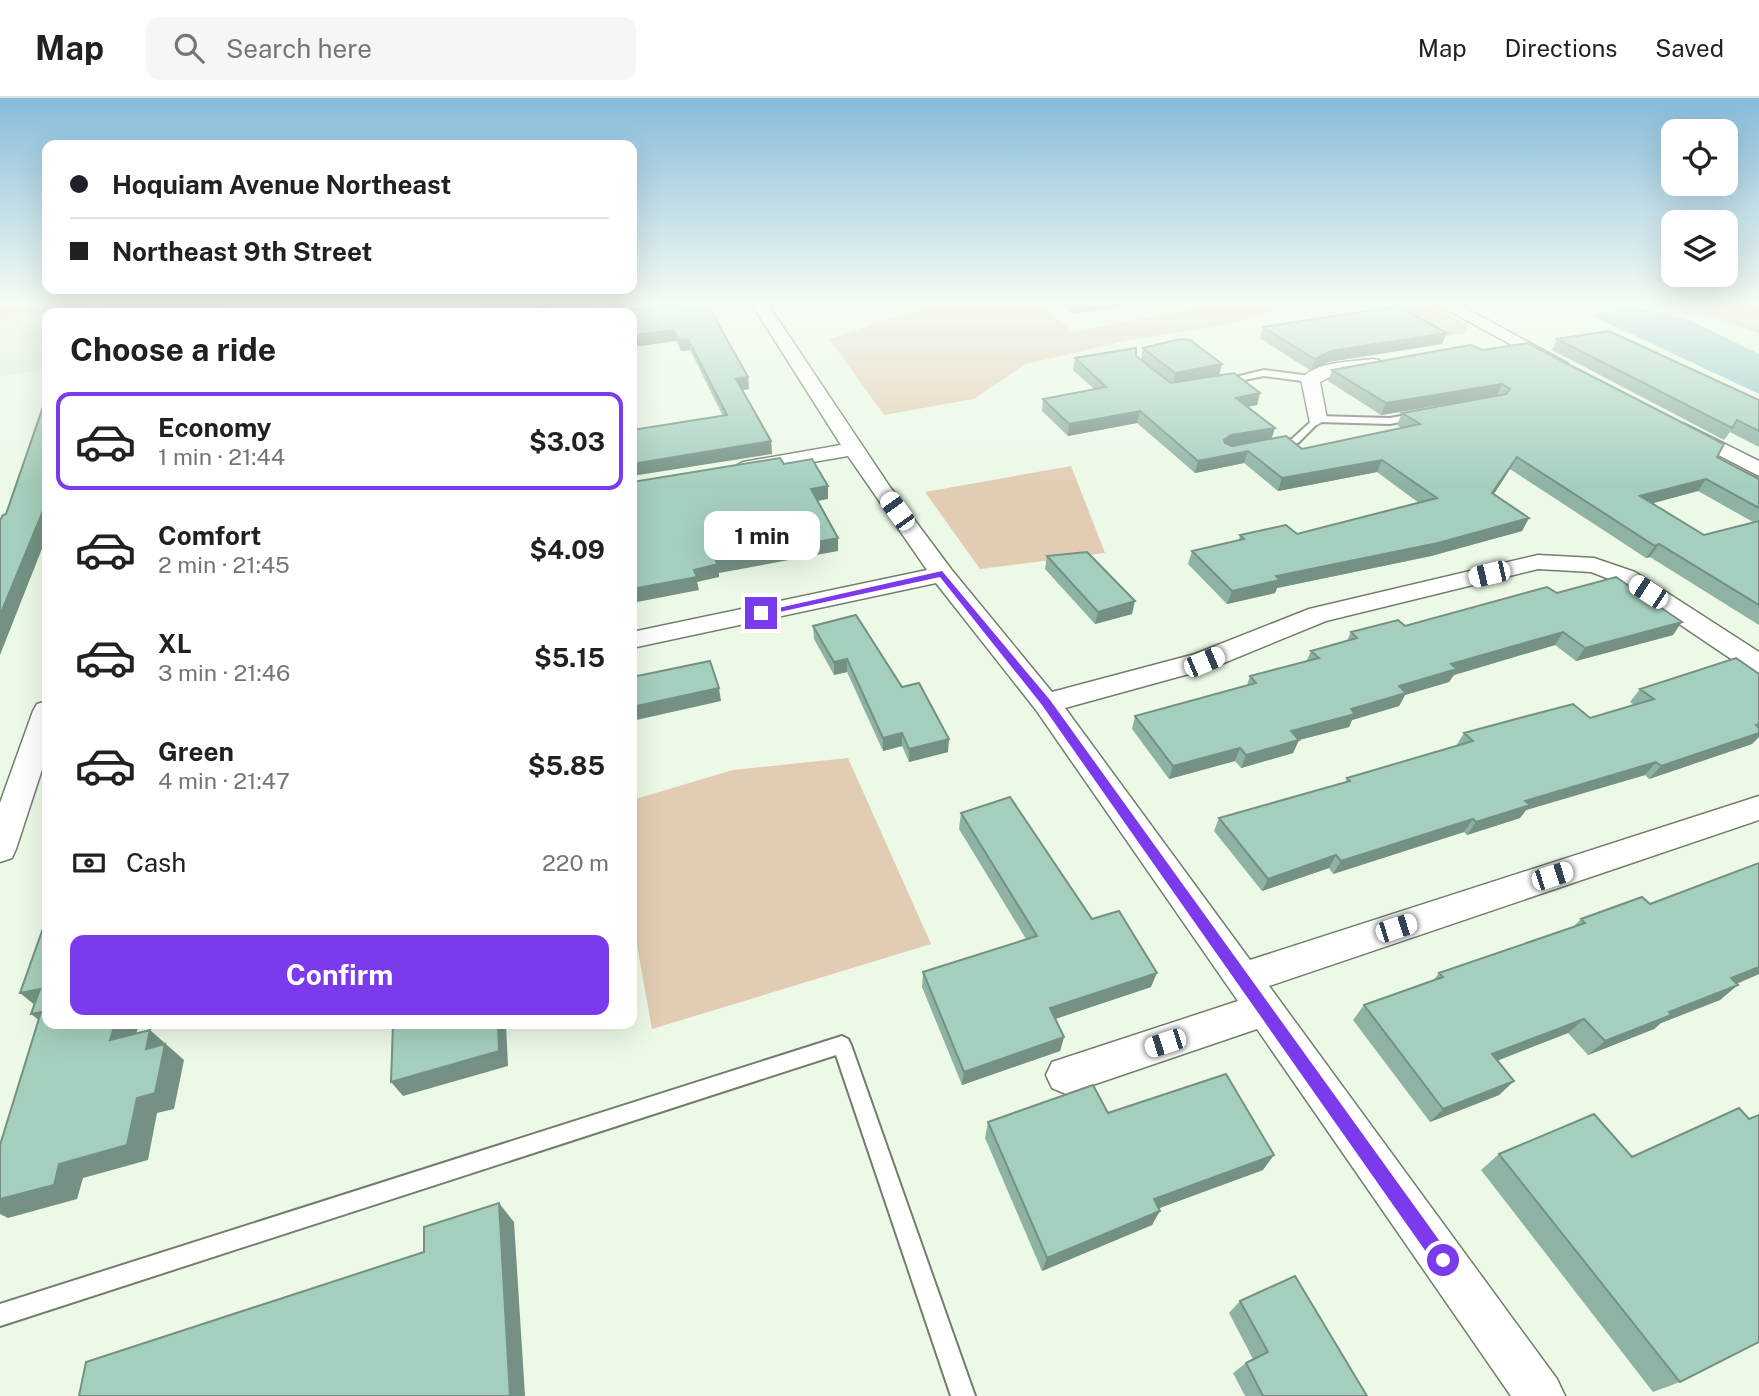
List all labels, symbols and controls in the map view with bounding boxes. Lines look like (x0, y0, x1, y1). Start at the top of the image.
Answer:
search box (146, 17, 636, 80)
text: Map (35, 29, 104, 67)
icon: search (170, 29, 208, 67)
text: Search here (226, 33, 372, 64)
text: Map (1418, 34, 1467, 62)
text: Directions (1505, 34, 1617, 62)
text: Saved (1655, 34, 1724, 62)
map controls (1661, 119, 1738, 287)
button: locate (1661, 119, 1738, 196)
text: Hoquiam Avenue Northeast (112, 169, 451, 200)
button: layers (1661, 210, 1738, 287)
text: Northeast 9th Street (112, 236, 372, 267)
text: Choose a ride (70, 331, 276, 368)
icon: car (74, 410, 137, 473)
text: Economy (158, 412, 271, 443)
text: $3.03 (529, 426, 605, 457)
text: 1 min · 21:44 (158, 443, 285, 470)
car (877, 488, 918, 534)
callout: 1 min (703, 512, 819, 560)
icon: car (74, 518, 137, 581)
text: Comfort (158, 520, 261, 551)
text: 1 min (734, 522, 790, 549)
text: $4.09 (529, 534, 605, 565)
text: 2 min · 21:45 (158, 551, 290, 578)
car (1467, 559, 1512, 589)
car (1625, 572, 1672, 612)
route end (745, 597, 777, 629)
icon: car (74, 626, 137, 689)
text: XL (158, 628, 192, 659)
text: $5.15 (534, 642, 605, 673)
car (1181, 644, 1228, 680)
text: 3 min · 21:46 (158, 659, 290, 686)
icon: car (74, 734, 137, 797)
text: Green (158, 736, 234, 767)
text: $5.85 (528, 750, 605, 781)
text: 4 min · 21:47 (158, 767, 290, 794)
icon: cash (70, 844, 108, 882)
text: Cash (126, 847, 186, 878)
text: 220 m (542, 849, 609, 876)
car (1529, 860, 1576, 892)
car (1373, 912, 1420, 944)
button: Confirm (70, 935, 609, 1015)
car (1142, 1027, 1189, 1059)
route start (1427, 1244, 1459, 1276)

